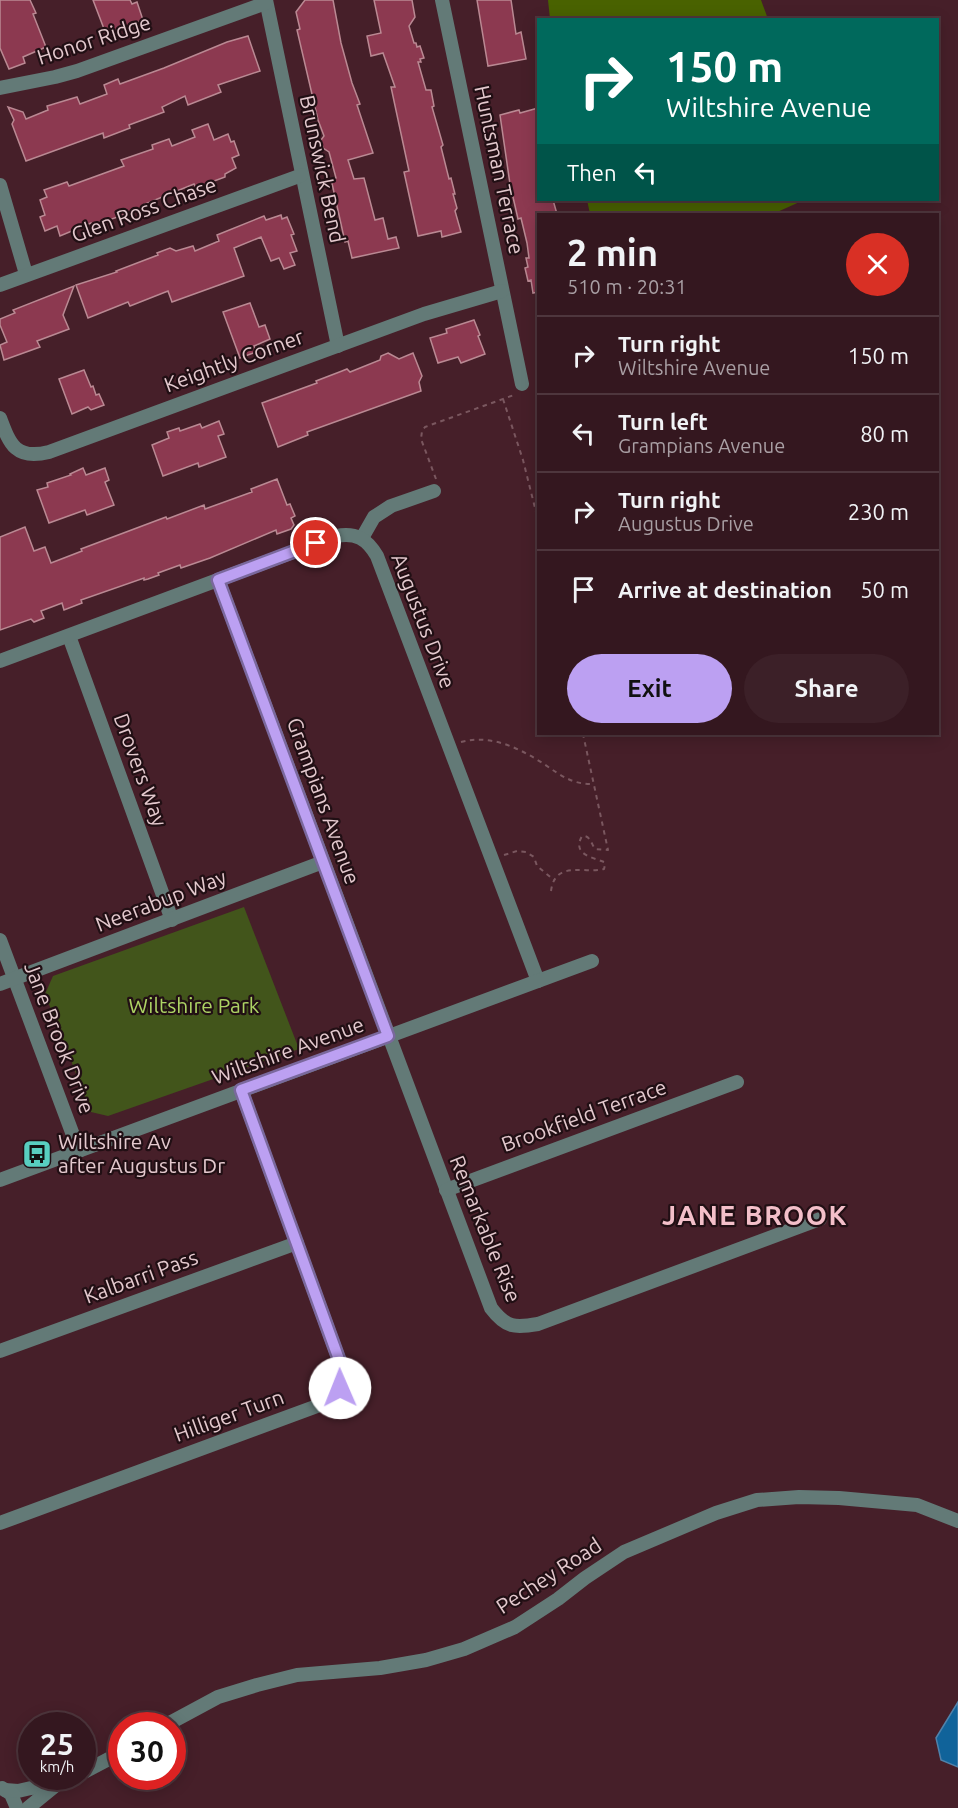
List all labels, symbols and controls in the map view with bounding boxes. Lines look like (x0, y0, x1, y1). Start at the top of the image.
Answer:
street label: Honor Ridge (34, 9, 154, 69)
icon: right (567, 42, 645, 120)
text: 150 m (666, 43, 783, 90)
street label: Huntsman Terrace (470, 83, 530, 256)
text: Wiltshire Avenue (666, 92, 872, 122)
street label: Brunswick Bend (296, 93, 350, 245)
icon: left (629, 156, 662, 189)
text: Then (567, 160, 617, 185)
street label: Glen Ross Chase (68, 172, 219, 246)
text: 2 min (567, 232, 658, 273)
button: close (846, 233, 909, 296)
text: 510 m · 20:31 (567, 275, 687, 298)
street label: Keightly Corner (161, 324, 307, 396)
text: Turn right (618, 331, 720, 356)
icon: right (567, 339, 600, 372)
text: 150 m (848, 343, 909, 368)
text: Wiltshire Avenue (618, 356, 770, 379)
text: Turn left (618, 409, 708, 434)
icon: left (567, 417, 600, 450)
text: 80 m (860, 421, 909, 446)
text: Grampians Avenue (618, 434, 785, 457)
text: Turn right (618, 487, 720, 512)
icon: right (567, 495, 600, 528)
text: 230 m (848, 499, 909, 524)
text: Augustus Drive (618, 512, 754, 535)
pin (290, 517, 341, 568)
icon: arrive (299, 526, 332, 559)
street label: Augustus Drive (387, 550, 461, 692)
icon: arrive (567, 573, 600, 606)
text: Arrive at destination (618, 577, 832, 602)
text: 50 m (860, 577, 909, 602)
button: Exit (567, 654, 732, 723)
button: Share (744, 654, 909, 723)
street label: Drovers Way (109, 710, 172, 829)
street label: Grampians Avenue (283, 714, 365, 887)
street label: Neerabup Way (92, 864, 229, 936)
street label: Jane Brook Drive (20, 958, 100, 1117)
park label: Wiltshire Park (129, 993, 260, 1017)
street label: Wiltshire Avenue (208, 1011, 367, 1089)
street label: Brookfield Terrace (498, 1074, 670, 1156)
place label: Wiltshire Av after Augustus Dr (58, 1129, 225, 1177)
bus stop icon: Wiltshire Av after Augustus Dr (21, 1138, 53, 1170)
street label: Remarkable Rise (446, 1152, 526, 1305)
district label: JANE BROOK (662, 1200, 848, 1230)
street label: Kalbarri Pass (80, 1244, 201, 1308)
position arrow (308, 1356, 372, 1420)
street label: Hilliger Turn (170, 1384, 287, 1446)
street label: Pechey Road (491, 1532, 605, 1618)
speed limit sign: 30 (108, 1712, 186, 1790)
text: 25 (40, 1727, 74, 1761)
text: km/h (40, 1758, 74, 1775)

